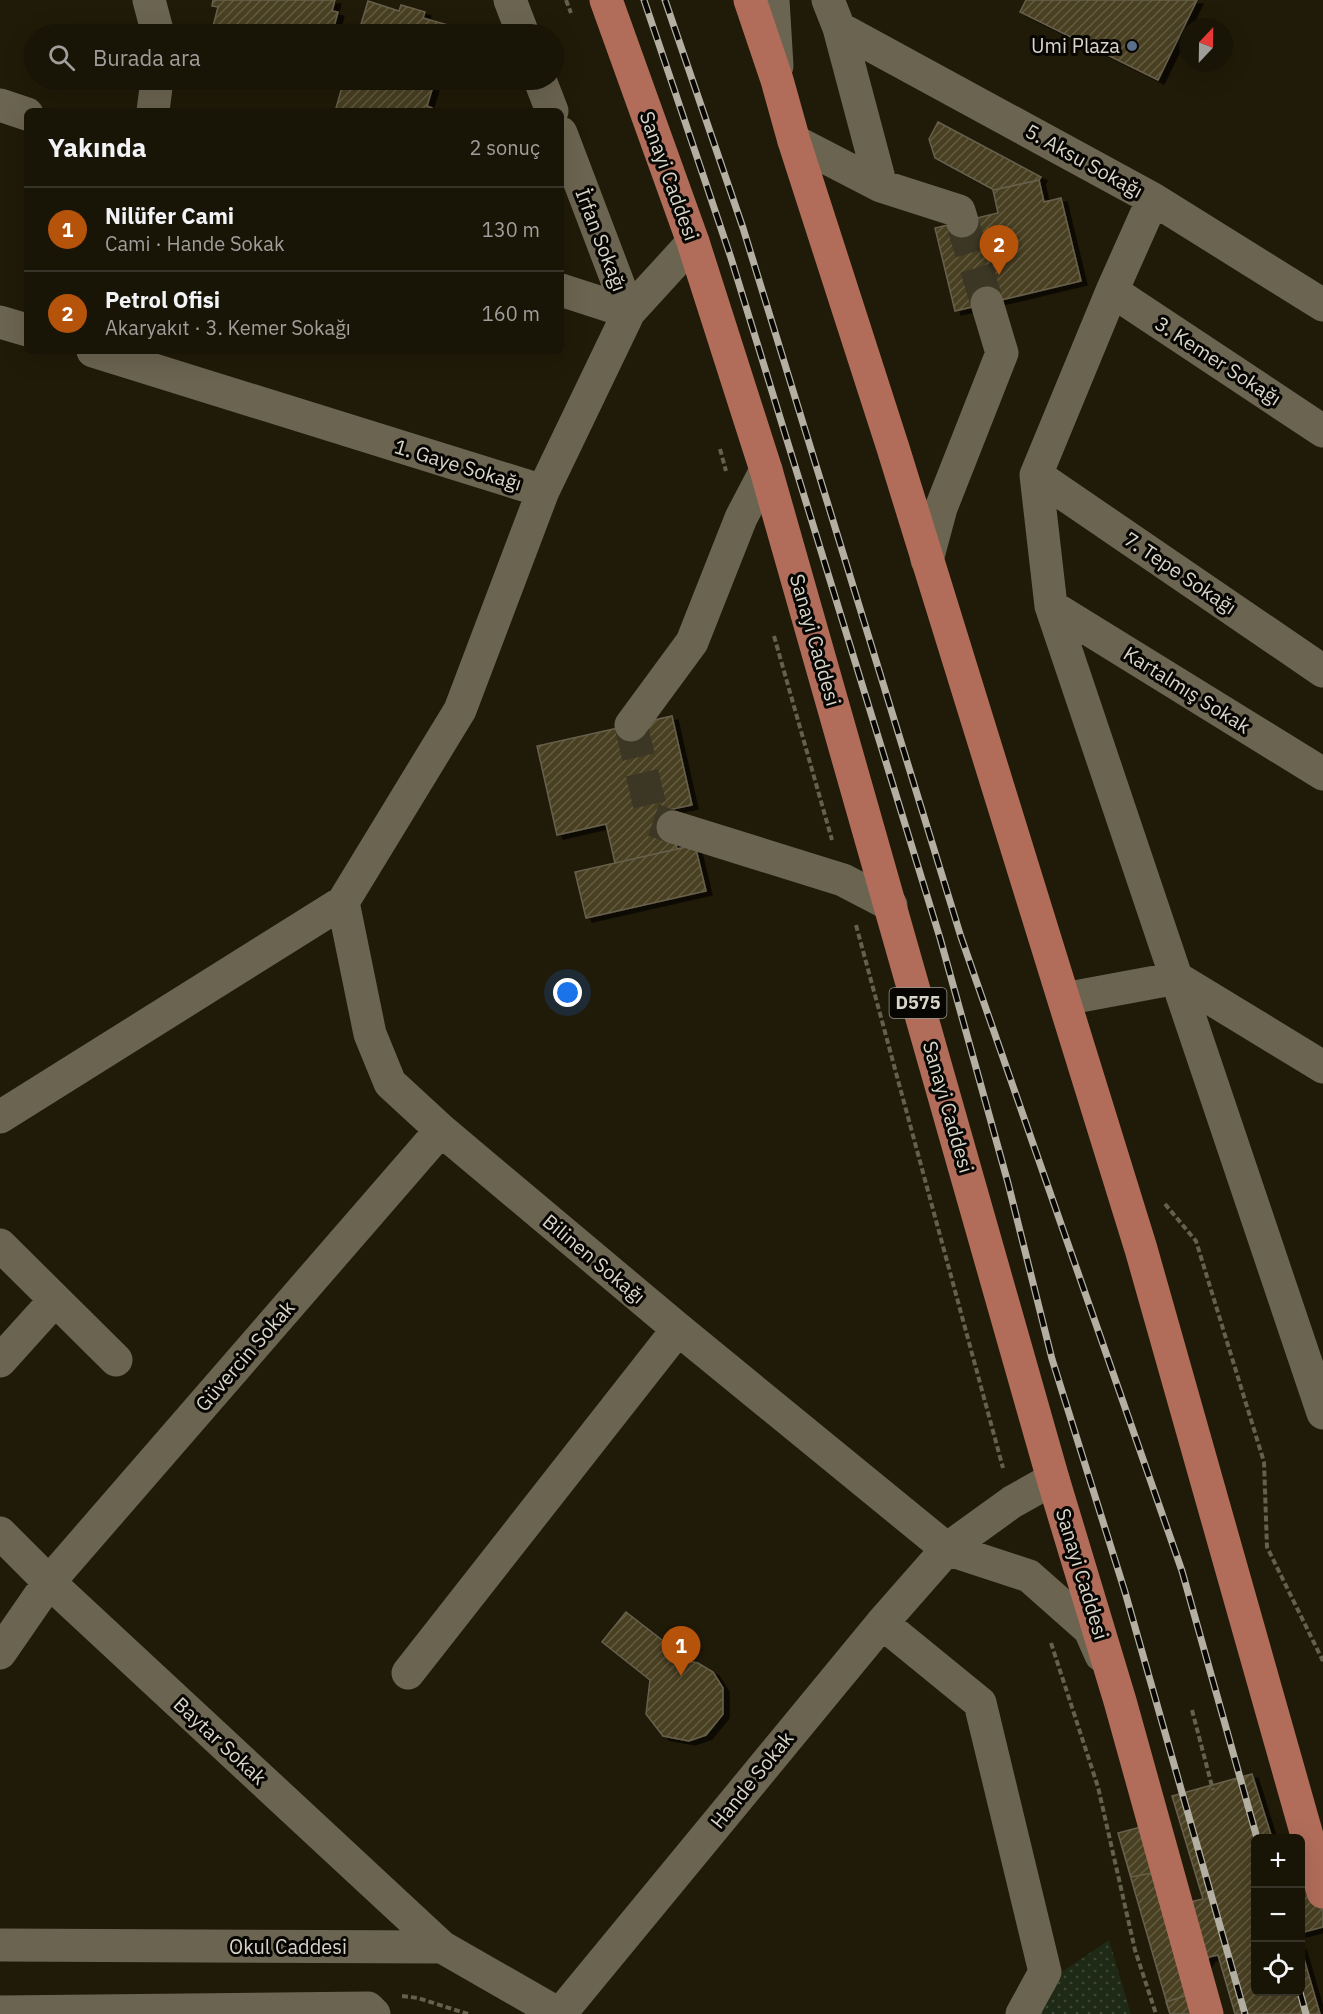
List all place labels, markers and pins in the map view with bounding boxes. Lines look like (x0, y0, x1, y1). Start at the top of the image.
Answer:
place label: Umi Plaza (1031, 32, 1120, 59)
marker: Umi Plaza (1125, 39, 1139, 53)
pin: 2 (980, 226, 1018, 275)
pin: 1 (662, 1626, 700, 1676)

